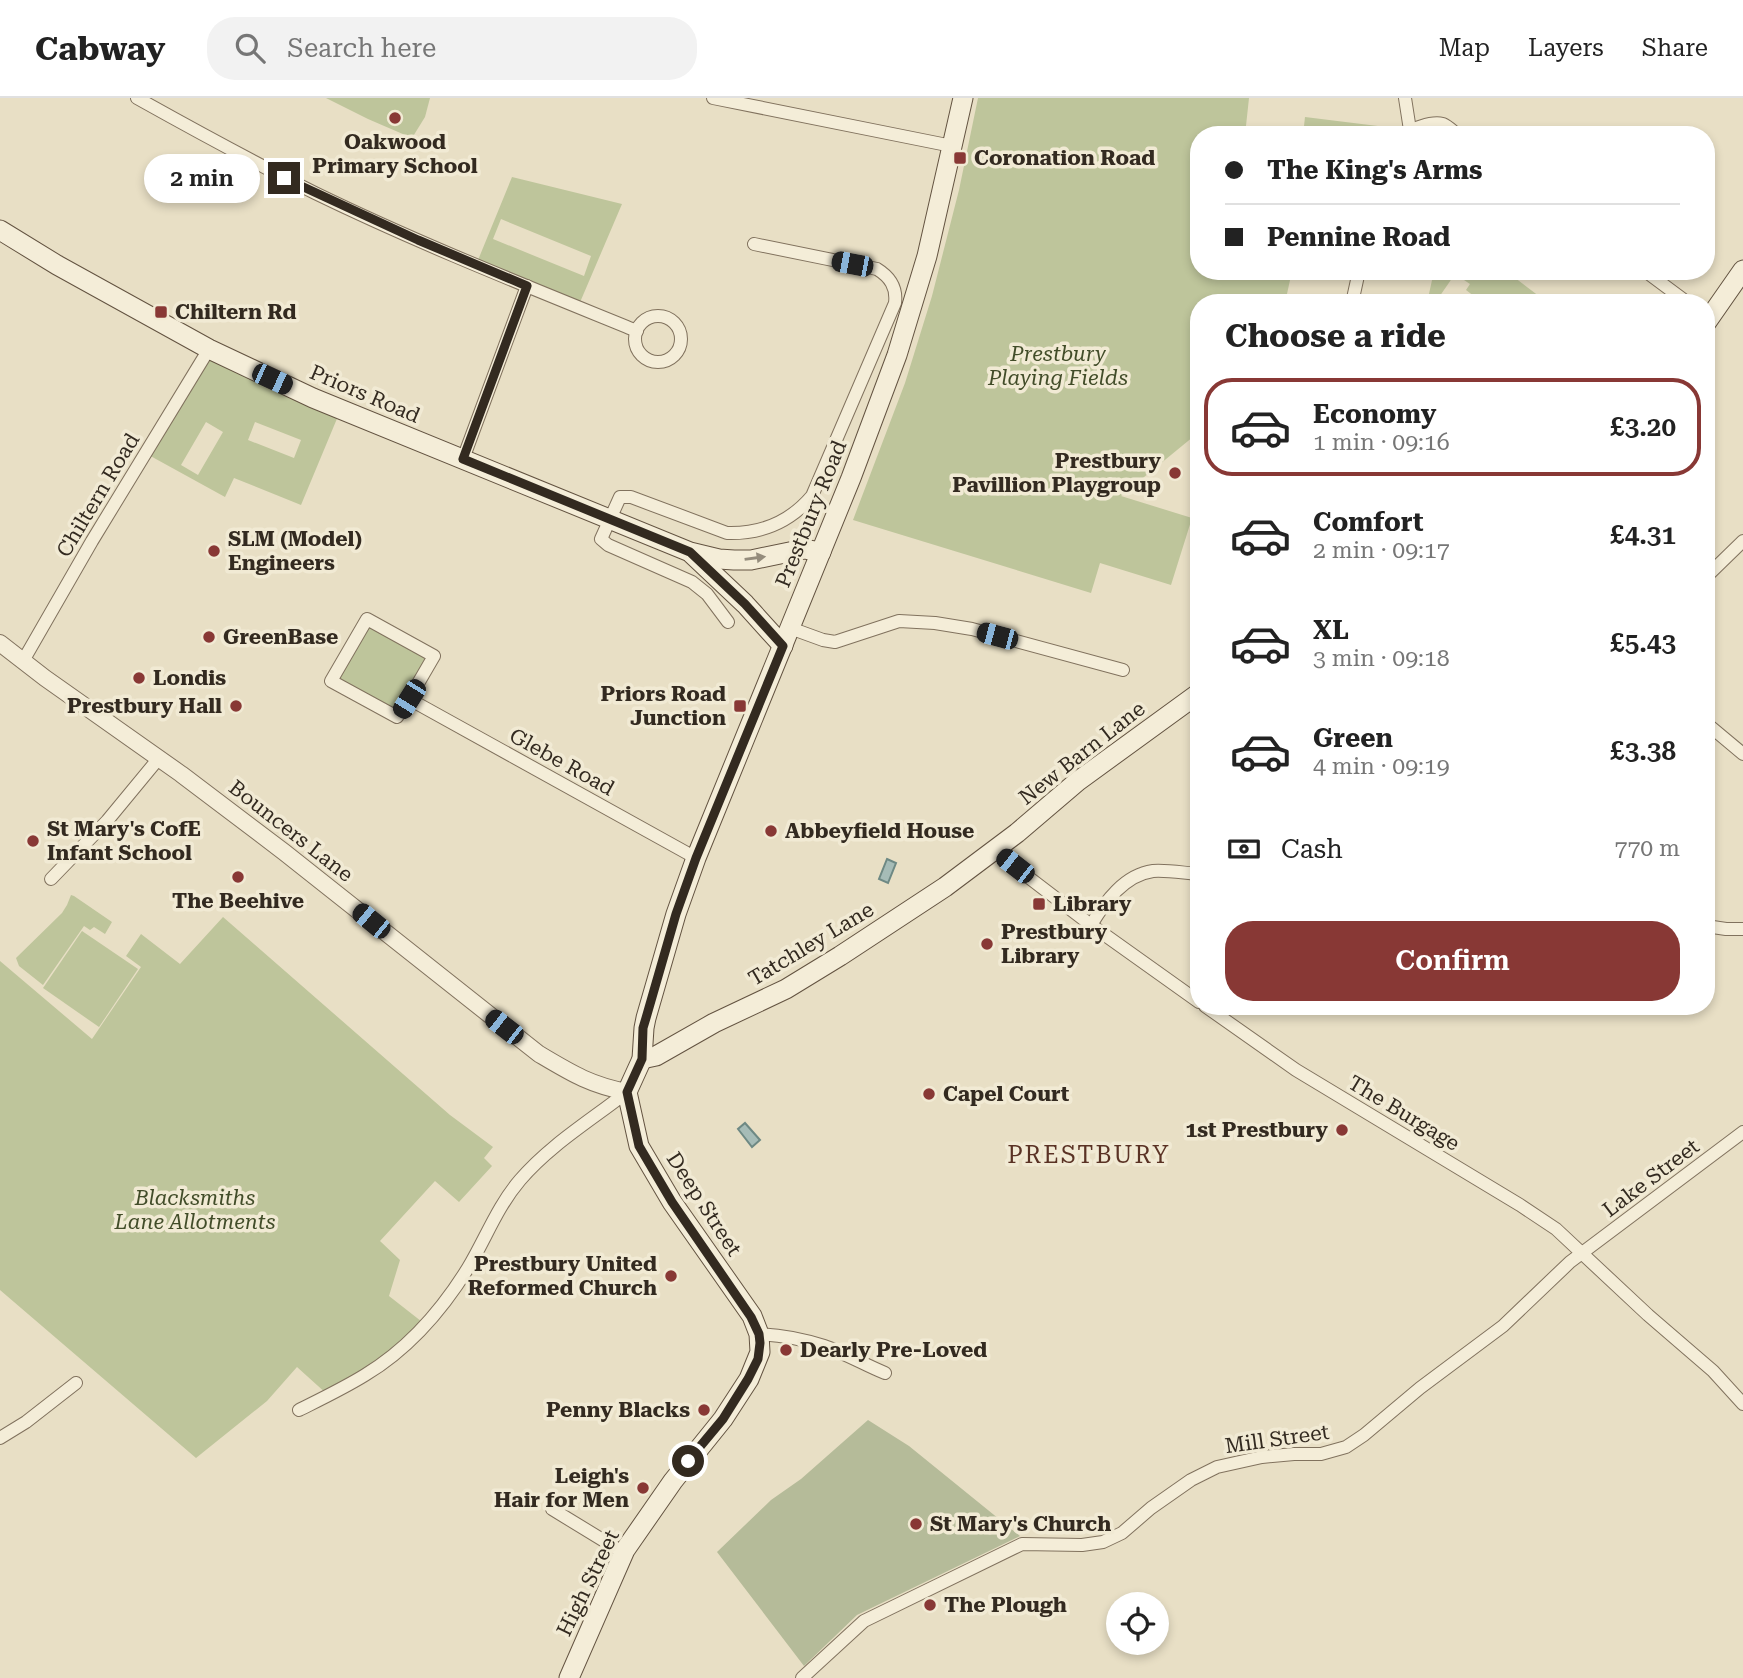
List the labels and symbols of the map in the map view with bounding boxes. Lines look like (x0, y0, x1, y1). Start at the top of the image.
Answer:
marker: Oakwood Primary School (387, 110, 403, 126)
place label: Oakwood Primary School (312, 130, 478, 178)
place label: Coronation Road (974, 146, 1155, 170)
marker: Coronation Road (952, 150, 968, 166)
callout: 2 min (144, 154, 260, 202)
route end (268, 162, 300, 194)
car (830, 250, 875, 278)
place label: Chiltern Rd (175, 300, 297, 324)
marker: Chiltern Rd (153, 304, 169, 320)
park label: Prestbury Playing Fields (987, 342, 1128, 390)
street label: Priors Road (306, 360, 424, 428)
car (249, 361, 296, 397)
street label: Chiltern Road (52, 428, 145, 561)
street label: Prestbury Road (771, 437, 852, 591)
place label: Prestbury Pavillion Playgroup (952, 449, 1161, 497)
marker: Prestbury Pavillion Playgroup (1167, 465, 1183, 481)
place label: SLM (Model) Engineers (228, 527, 362, 575)
marker: SLM (Model) Engineers (206, 543, 222, 559)
one-way arrow (744, 553, 766, 564)
car (974, 620, 1021, 652)
place label: GreenBase (223, 625, 338, 649)
marker: GreenBase (201, 629, 217, 645)
place label: Londis (153, 666, 226, 690)
marker: Londis (131, 670, 147, 686)
car (389, 676, 430, 722)
place label: Priors Road Junction (600, 682, 726, 730)
place label: Prestbury Hall (67, 694, 222, 718)
street label: New Barn Lane (1014, 696, 1150, 810)
marker: Prestbury Hall (228, 698, 244, 714)
marker: Priors Road Junction (732, 698, 748, 714)
street label: Glebe Road (505, 723, 619, 801)
street label: Bouncers Lane (224, 775, 358, 887)
place label: St Mary's CofE Infant School (47, 817, 201, 865)
place label: Abbeyfield House (785, 819, 974, 843)
marker: Abbeyfield House (763, 823, 779, 839)
marker: St Mary's CofE Infant School (25, 833, 41, 849)
car (992, 845, 1039, 887)
marker: The Beehive (230, 869, 246, 885)
place label: The Beehive (172, 889, 304, 913)
place label: Library (1053, 892, 1132, 916)
marker: Library (1031, 896, 1047, 912)
street label: Tatchley Lane (744, 897, 878, 991)
car (349, 900, 394, 942)
place label: Prestbury Library (1001, 920, 1107, 968)
marker: Prestbury Library (979, 936, 995, 952)
car (481, 1006, 528, 1048)
street label: The Burgage (1344, 1070, 1464, 1156)
place label: Capel Court (943, 1082, 1070, 1106)
marker: Capel Court (921, 1086, 937, 1102)
place label: 1st Prestbury (1185, 1118, 1328, 1142)
marker: 1st Prestbury (1334, 1122, 1350, 1138)
street label: Lake Street (1598, 1134, 1704, 1222)
district label: PRESTBURY (1007, 1141, 1171, 1169)
street label: Deep Street (662, 1148, 746, 1260)
park label: Blacksmiths Lane Allotments (114, 1186, 276, 1234)
place label: Prestbury United Reformed Church (468, 1252, 657, 1300)
marker: Prestbury United Reformed Church (663, 1268, 679, 1284)
place label: Dearly Pre-Loved (800, 1338, 987, 1362)
marker: Dearly Pre-Loved (778, 1342, 794, 1358)
place label: Penny Blacks (546, 1398, 690, 1422)
marker: Penny Blacks (696, 1402, 712, 1418)
street label: Mill Street (1223, 1420, 1331, 1458)
route start (672, 1445, 704, 1477)
place label: Leigh's Hair for Men (494, 1464, 629, 1512)
marker: Leigh's Hair for Men (635, 1480, 651, 1496)
place label: St Mary's Church (930, 1512, 1111, 1536)
marker: St Mary's Church (908, 1516, 924, 1532)
street label: High Street (552, 1526, 624, 1640)
place label: The Plough (944, 1593, 1067, 1617)
marker: The Plough (922, 1597, 938, 1613)

